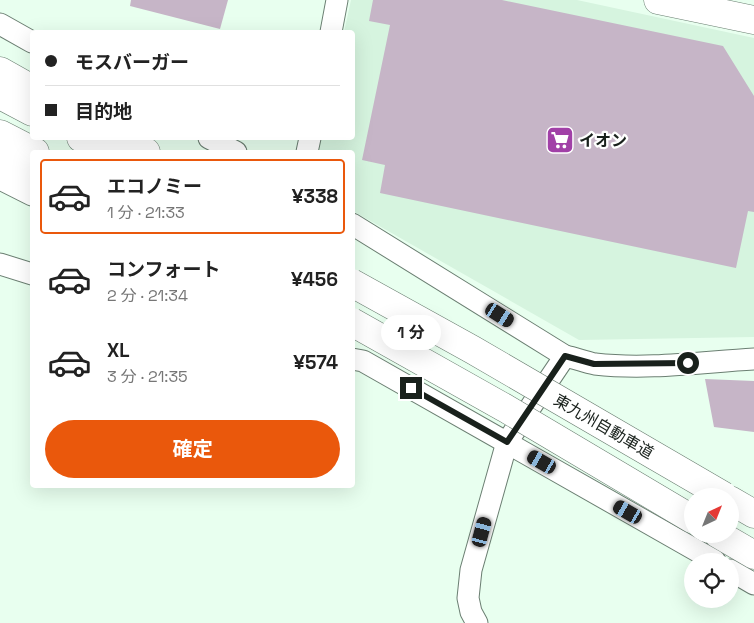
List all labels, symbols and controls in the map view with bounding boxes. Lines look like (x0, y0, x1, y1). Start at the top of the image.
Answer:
text: モスバーガー (75, 50, 189, 75)
text: 目的地 (75, 99, 132, 124)
supermarket icon: イオン (545, 125, 575, 155)
place label: イオン (579, 130, 627, 151)
icon: car (47, 174, 92, 219)
text: エコノミー (107, 174, 202, 199)
text: ¥338 (292, 184, 338, 209)
text: 1 分 · 21:33 (107, 202, 185, 223)
icon: car (47, 257, 92, 302)
text: コンフォート (107, 257, 220, 282)
text: ¥456 (291, 267, 338, 292)
text: 2 分 · 21:34 (107, 285, 188, 306)
car (483, 301, 516, 329)
callout: 1 分 (381, 316, 441, 350)
text: 1 分 (397, 322, 425, 343)
text: XL (107, 338, 130, 363)
icon: car (47, 340, 92, 385)
text: ¥574 (293, 350, 338, 375)
route start (677, 352, 699, 374)
text: 3 分 · 21:35 (107, 366, 188, 387)
route end (400, 377, 422, 399)
street label: 東九州自動車道 (550, 389, 658, 464)
button: 確定 (45, 420, 340, 478)
car (525, 448, 558, 476)
north arrow (684, 488, 739, 542)
map controls (684, 488, 739, 608)
car (611, 498, 644, 526)
car (470, 516, 493, 548)
button: locate (684, 553, 739, 608)

